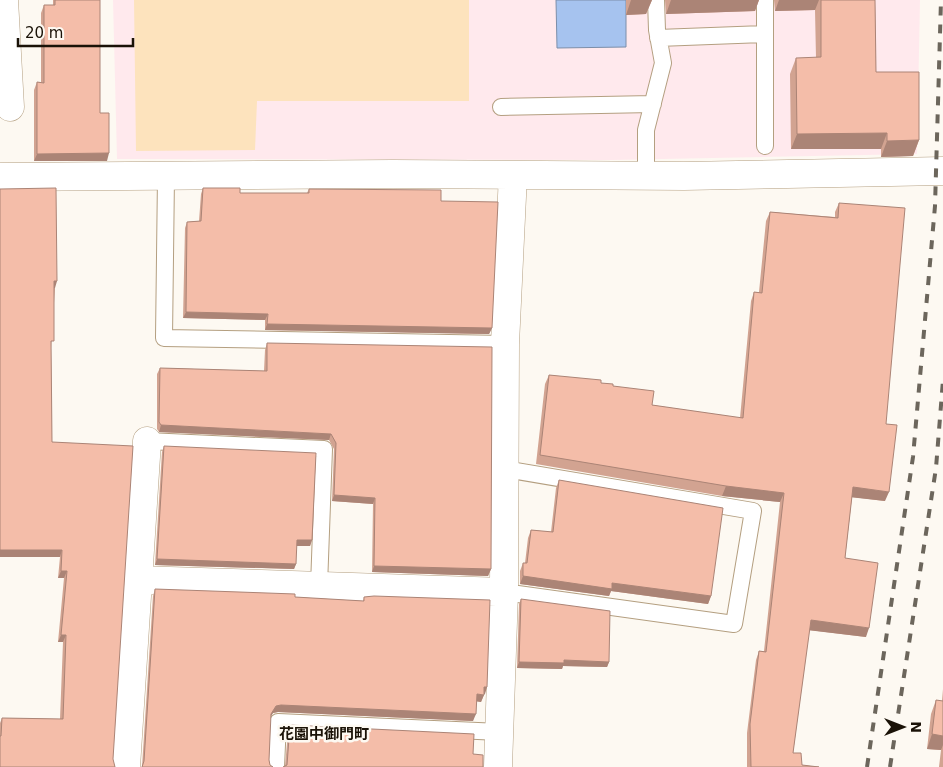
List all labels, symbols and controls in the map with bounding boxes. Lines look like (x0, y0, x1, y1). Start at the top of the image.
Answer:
scale bar (18, 15, 132, 47)
text: 20 m (25, 24, 63, 42)
north arrow (878, 702, 928, 752)
text: N (908, 721, 924, 733)
district label: 花園中御門町 (279, 725, 369, 743)

